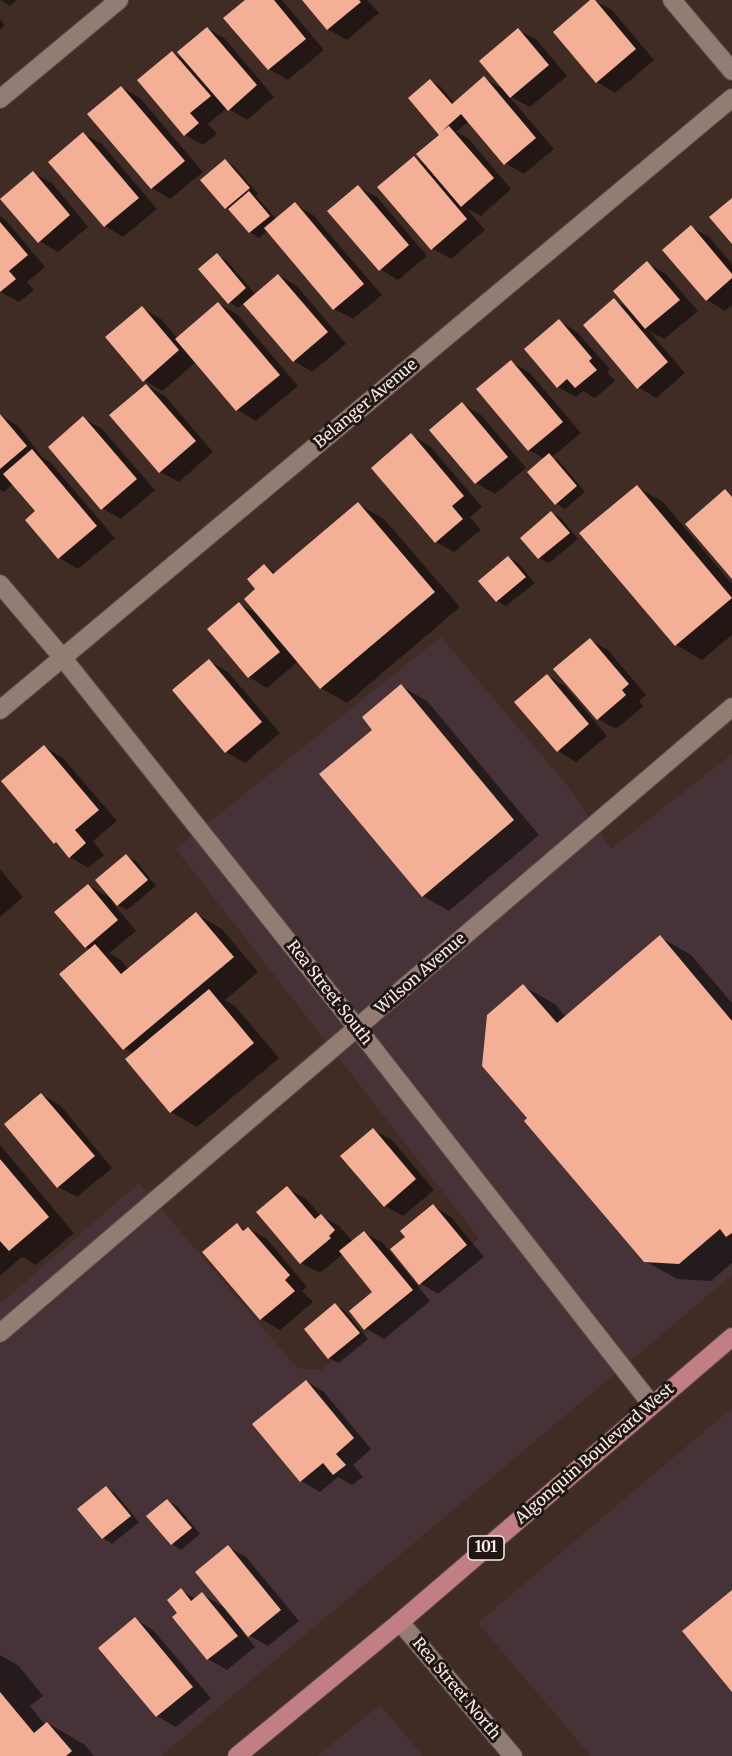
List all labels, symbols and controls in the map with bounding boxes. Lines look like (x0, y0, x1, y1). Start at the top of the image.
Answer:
street label: Belanger Avenue (311, 355, 421, 453)
street label: Wilson Avenue (372, 929, 470, 1019)
street label: Rea Street South (282, 937, 376, 1049)
street label: Algonquin Boulevard West (512, 1380, 678, 1528)
road number: 101 (468, 1536, 504, 1560)
street label: Rea Street North (408, 1634, 504, 1744)

